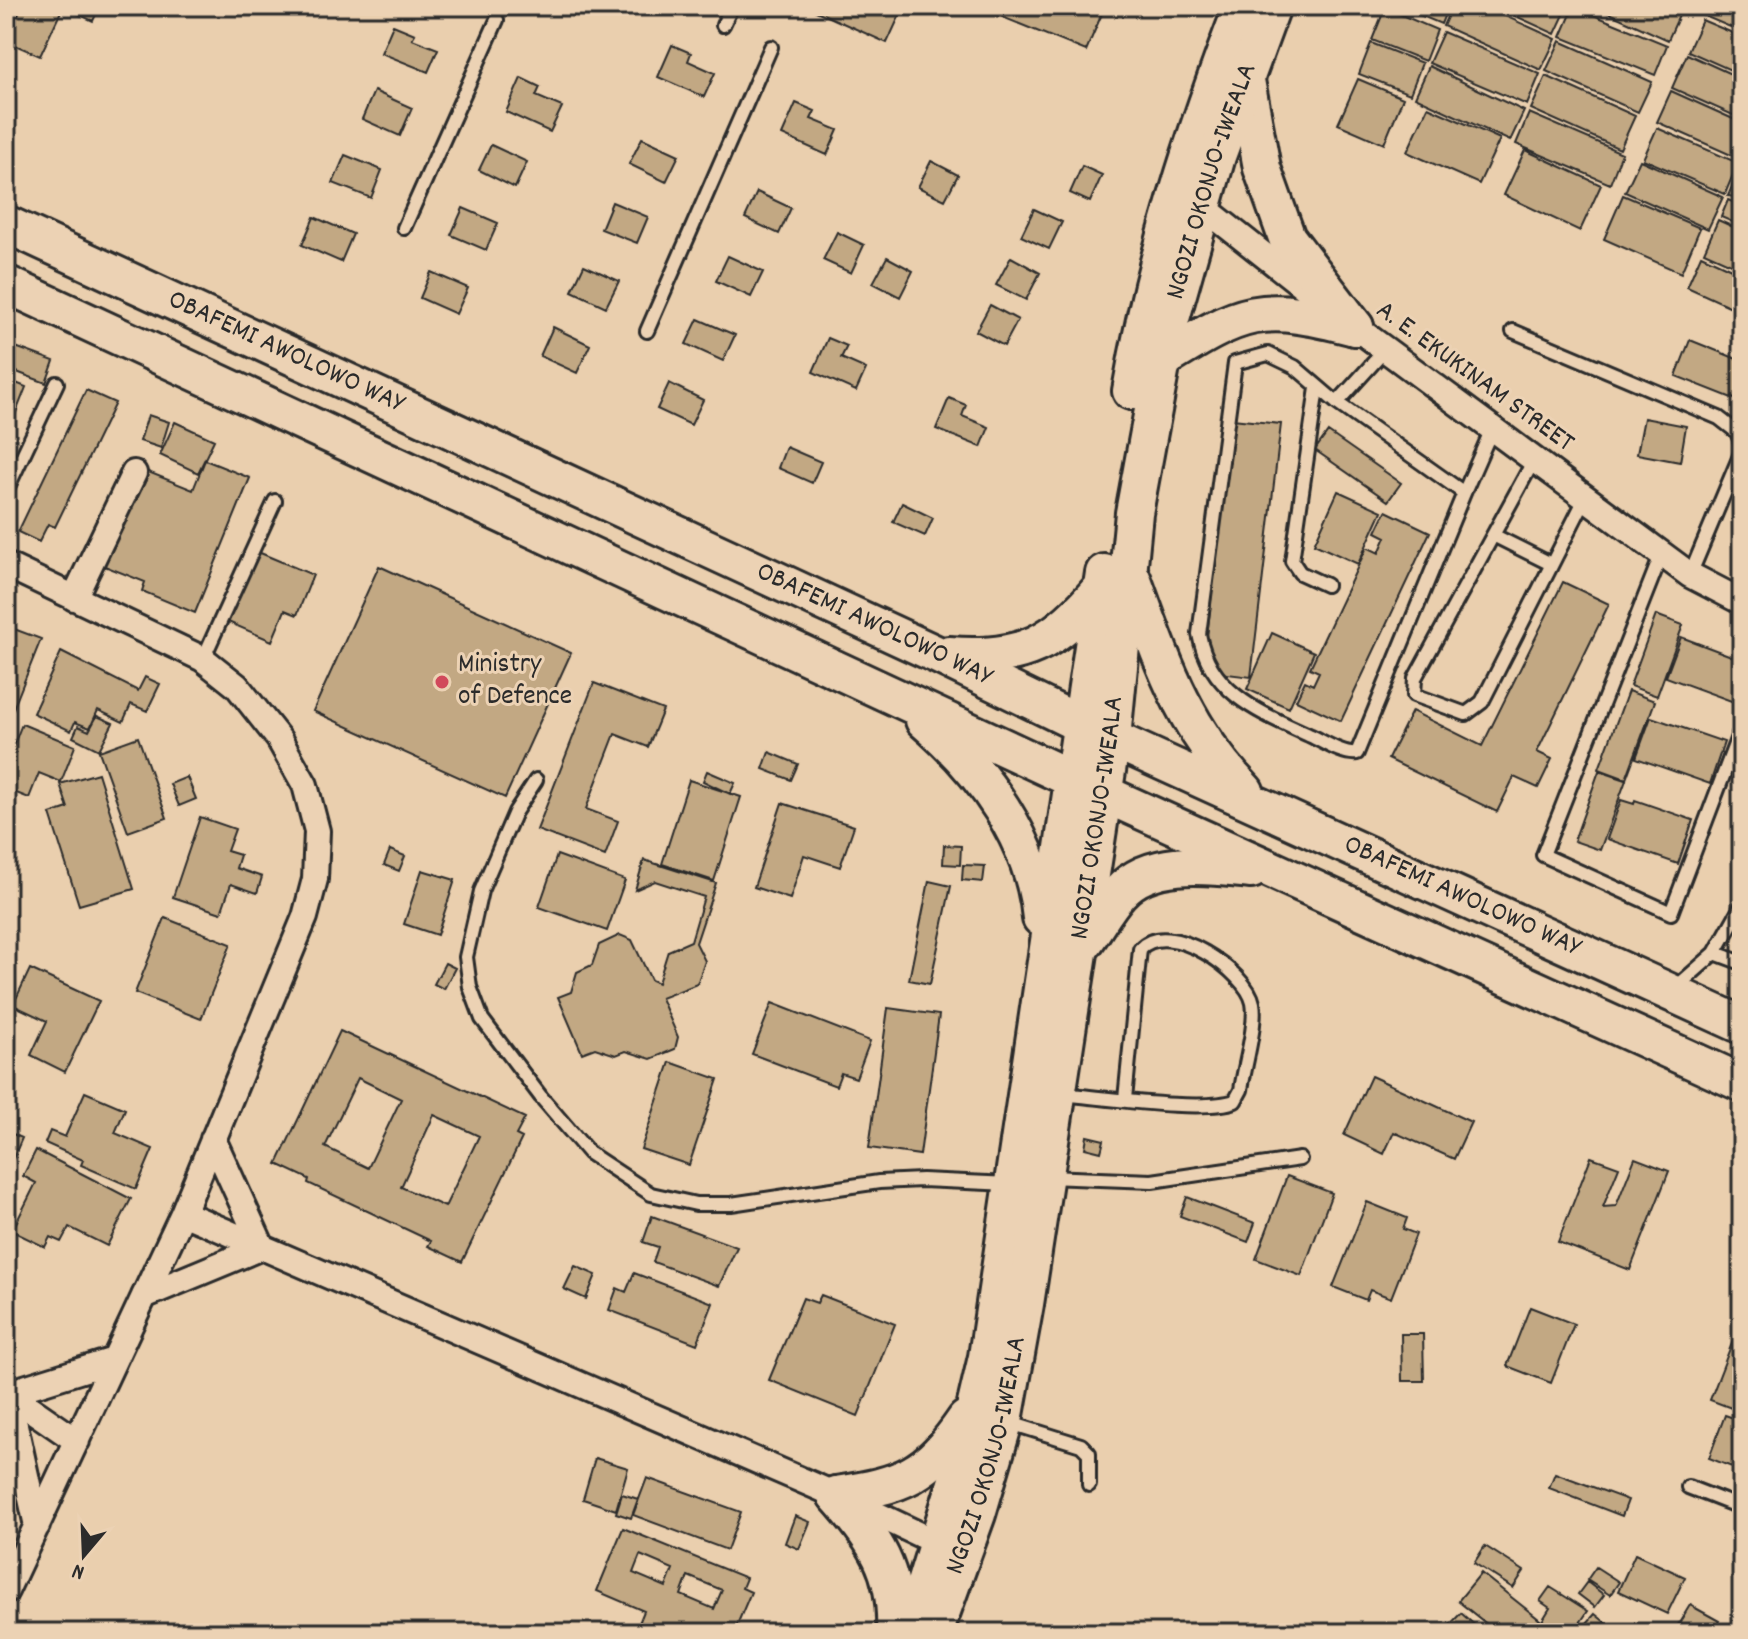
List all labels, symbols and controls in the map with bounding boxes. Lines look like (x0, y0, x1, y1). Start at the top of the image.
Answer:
street label: NGOZI OKONJO-IWEALA (1157, 58, 1269, 305)
street label: OBAFEMI AWOLOWO WAY (161, 281, 411, 426)
street label: A. E. EKUKINAM STREET (1367, 292, 1581, 464)
street label: OBAFEMI AWOLOWO WAY (749, 553, 999, 698)
place label: Ministry of Defence (458, 646, 572, 718)
marker: Ministry of Defence (433, 673, 451, 691)
street label: NGOZI OKONJO-IWEALA (1061, 694, 1136, 943)
street label: OBAFEMI AWOLOWO WAY (1337, 826, 1587, 969)
street label: NGOZI OKONJO-IWEALA (937, 1333, 1039, 1580)
north arrow (44, 1515, 124, 1595)
text: N (68, 1554, 89, 1587)

